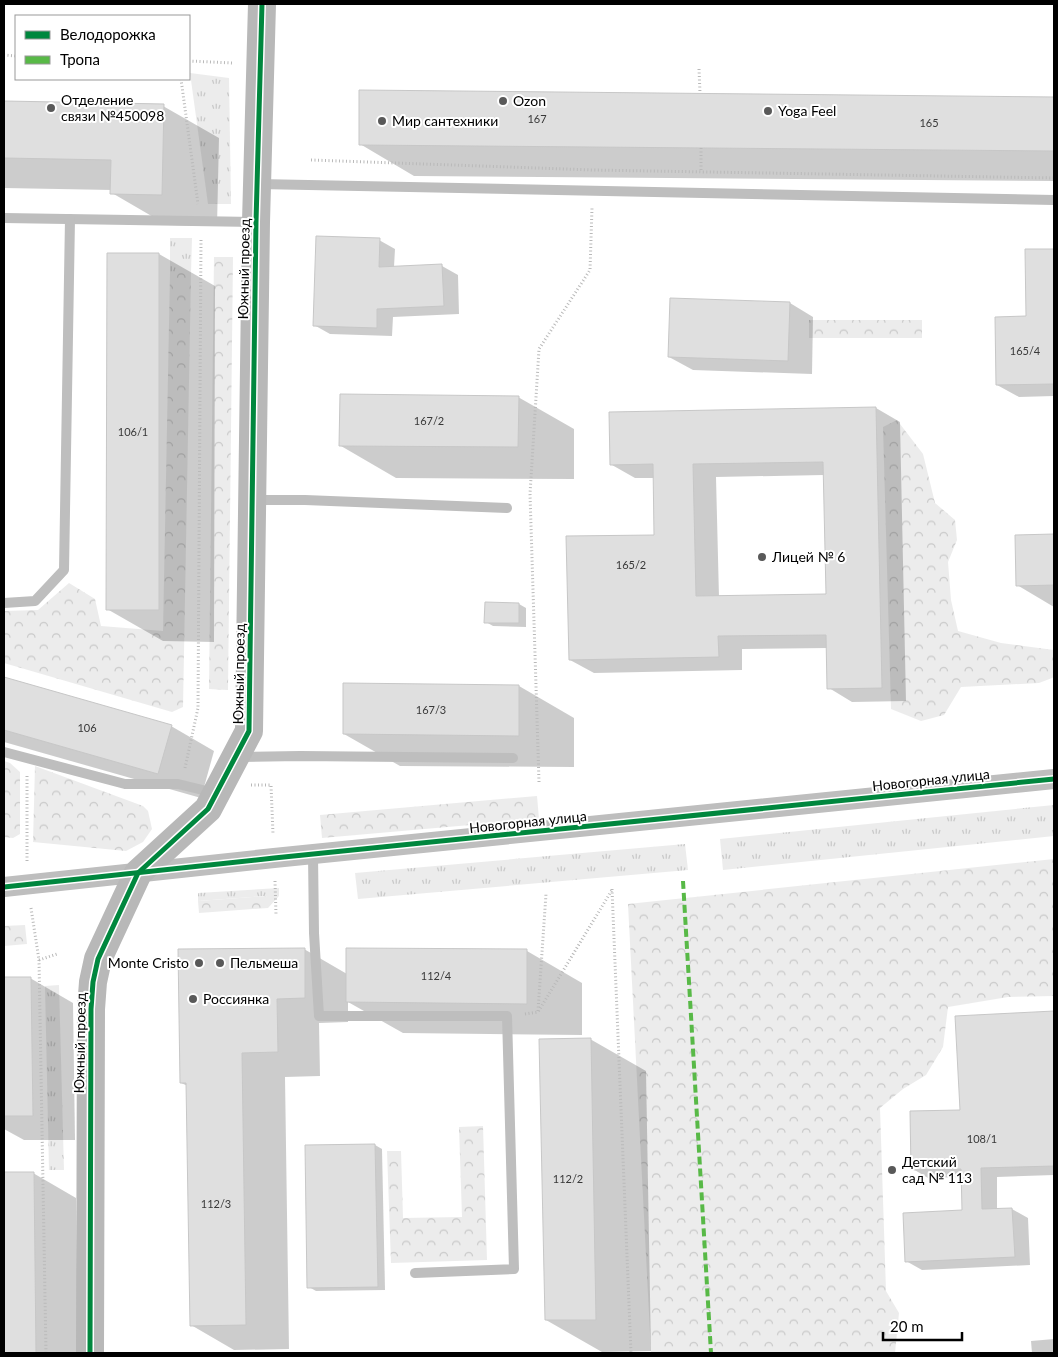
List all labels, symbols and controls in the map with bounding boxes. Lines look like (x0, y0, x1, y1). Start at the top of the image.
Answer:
legend (15, 15, 190, 80)
text: Велодорожка (60, 25, 156, 43)
text: Тропа (60, 50, 100, 68)
place label: Отделение связи №450098 (61, 91, 164, 124)
place label: Ozon (513, 92, 546, 109)
marker: Ozon (497, 95, 509, 107)
marker: Отделение связи №450098 (45, 102, 57, 114)
place label: Yoga Feel (778, 102, 836, 119)
marker: Yoga Feel (762, 105, 774, 117)
place label: Мир сантехники (392, 112, 498, 129)
house number: 167 (527, 112, 547, 125)
marker: Мир сантехники (376, 115, 388, 127)
house number: 165 (919, 116, 939, 129)
street label: Южный проезд (234, 218, 253, 320)
house number: 165/4 (1010, 344, 1041, 357)
house number: 167/2 (414, 414, 444, 427)
house number: 106/1 (118, 425, 148, 438)
place label: Лицей № 6 (771, 548, 845, 565)
marker: Лицей № 6 (756, 551, 768, 563)
house number: 165/2 (616, 558, 646, 571)
street label: Южный проезд (229, 623, 248, 725)
house number: 167/3 (416, 703, 446, 716)
house number: 106 (77, 721, 97, 734)
street label: Новогорная улица (871, 765, 991, 794)
street label: Новогорная улица (468, 807, 588, 836)
place label: Monte Cristo (108, 954, 189, 971)
place label: Пельмеша (230, 954, 298, 971)
marker: Monte Cristo (193, 957, 205, 969)
marker: Пельмеша (214, 957, 226, 969)
house number: 112/4 (421, 969, 452, 982)
place label: Россиянка (203, 990, 269, 1007)
street label: Южный проезд (70, 992, 89, 1094)
marker: Россиянка (187, 993, 199, 1005)
house number: 108/1 (967, 1132, 997, 1145)
place label: Детский сад № 113 (902, 1153, 972, 1186)
marker: Детский сад № 113 (886, 1164, 898, 1176)
house number: 112/2 (553, 1172, 583, 1185)
house number: 112/3 (201, 1197, 231, 1210)
scale bar (883, 1310, 962, 1342)
text: 20 m (890, 1317, 924, 1335)

